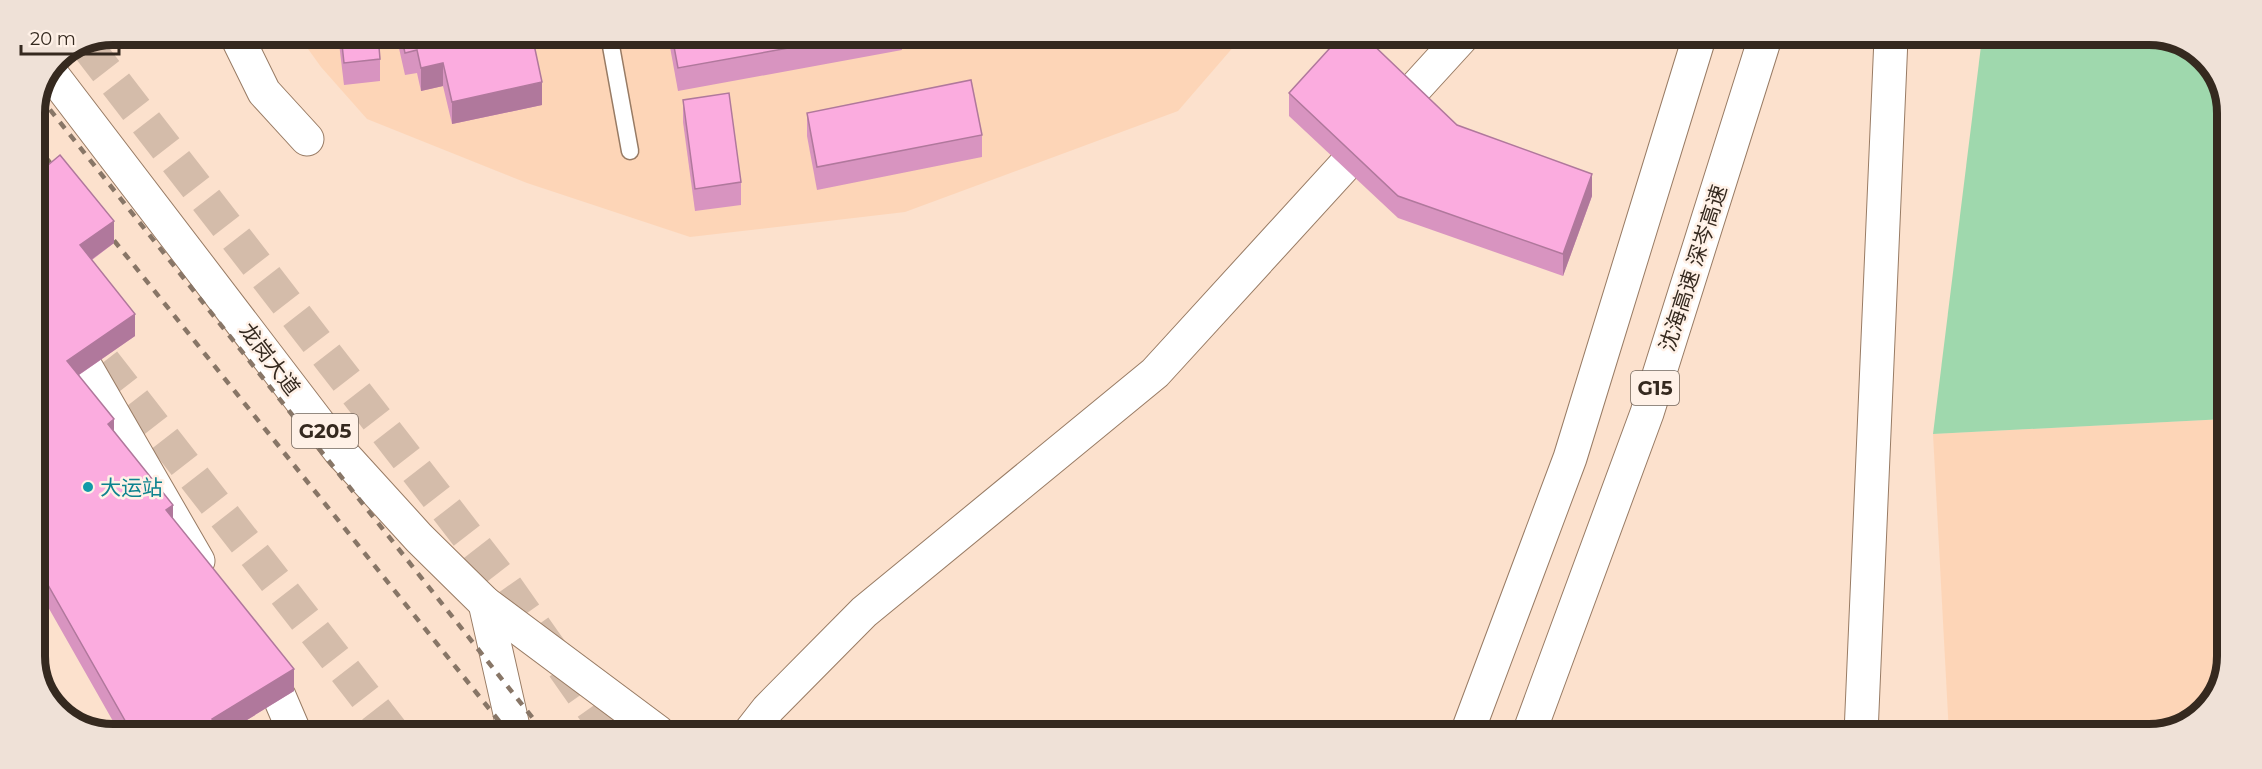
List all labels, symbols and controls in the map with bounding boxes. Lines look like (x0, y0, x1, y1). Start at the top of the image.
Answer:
scale bar (21, 18, 118, 56)
text: 20 m (30, 28, 76, 50)
street label: 沈海高速 深岑高速 (1654, 182, 1732, 354)
street label: 龙岗大道 (235, 318, 305, 400)
road number: G15 (1631, 371, 1679, 405)
road number: G205 (292, 414, 358, 448)
place label: 大运站 (100, 475, 163, 500)
marker: 大运站 (81, 480, 95, 494)

